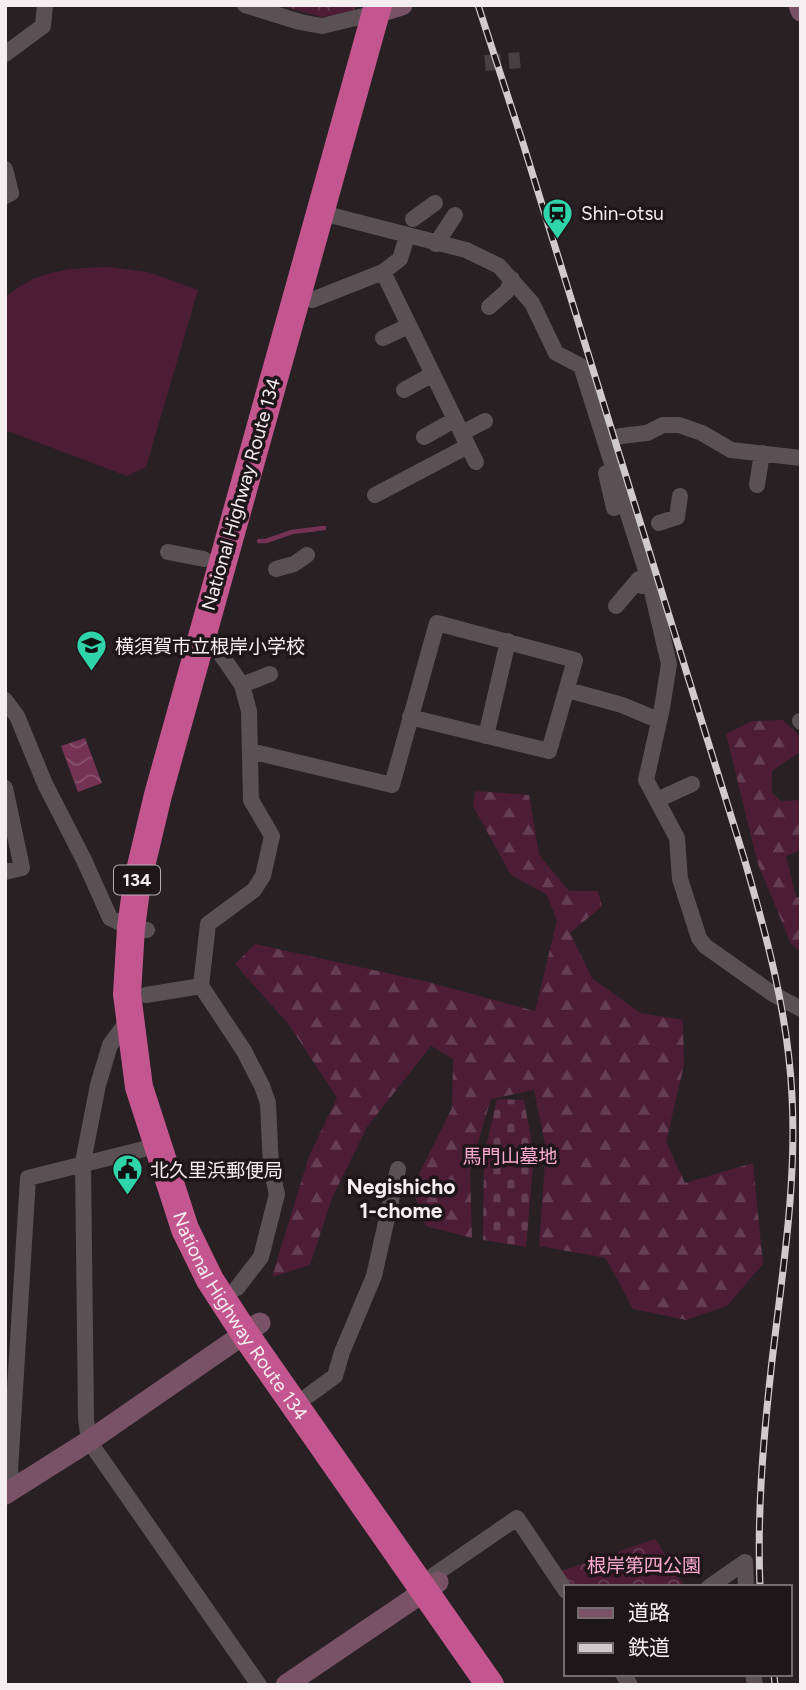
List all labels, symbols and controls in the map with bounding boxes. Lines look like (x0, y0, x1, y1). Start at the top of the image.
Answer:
station icon: Shin-otsu (541, 196, 575, 240)
place label: Shin-otsu (581, 202, 664, 225)
street label: National Highway Route 134 (197, 375, 285, 613)
school or university icon: 横須賀市立根岸小学校 (75, 629, 109, 673)
place label: 横須賀市立根岸小学校 (115, 635, 305, 658)
road number: 134 (114, 866, 160, 894)
park label: 馬門山墓地 (462, 1145, 558, 1168)
public building icon: 北久里浜郵便局 (110, 1153, 144, 1197)
place label: 北久里浜郵便局 (150, 1159, 283, 1182)
district label: Negishicho 1-chome (347, 1174, 455, 1223)
street label: National Highway Route 134 (169, 1209, 313, 1425)
park label: 根岸第四公園 (587, 1554, 701, 1577)
legend (564, 1585, 792, 1676)
text: 道路 (628, 1600, 670, 1625)
text: 鉄道 (628, 1635, 670, 1660)

